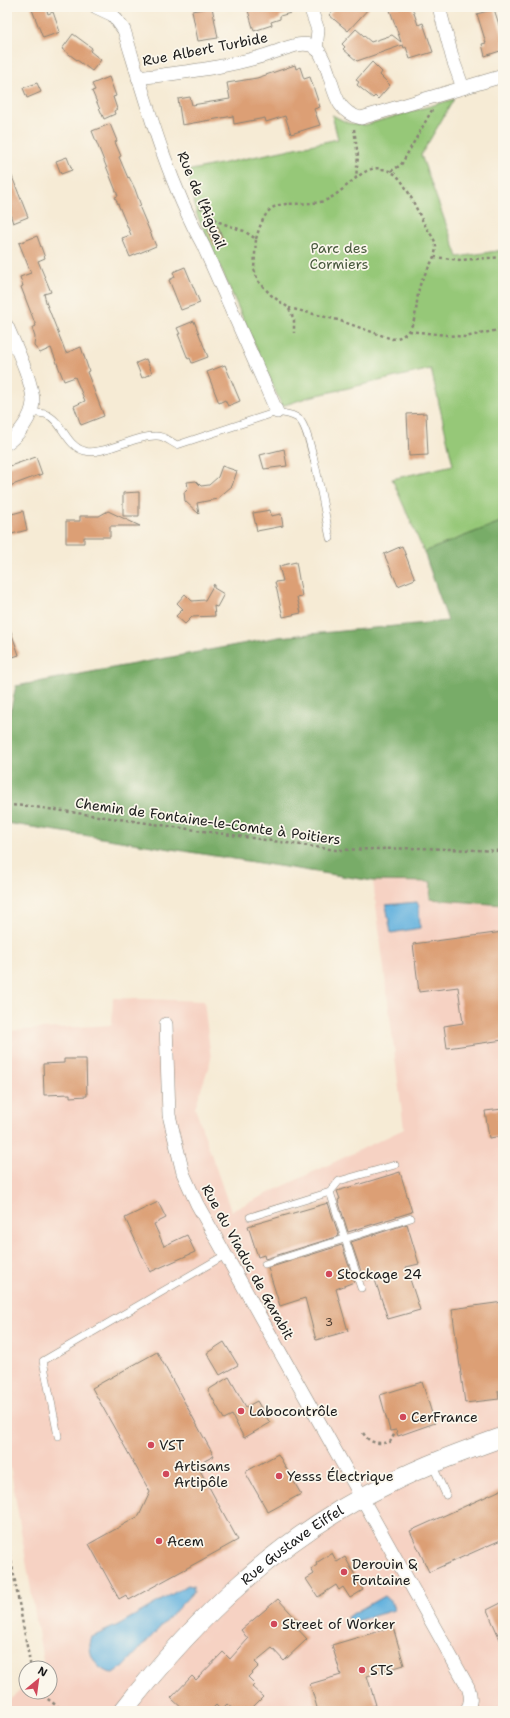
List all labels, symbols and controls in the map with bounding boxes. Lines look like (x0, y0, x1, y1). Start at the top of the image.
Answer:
street label: Rue Albert Turbide (141, 28, 269, 70)
street label: Rue de l’Aiguail (173, 149, 231, 252)
park label: Parc des Cormiers (309, 239, 369, 273)
street label: Chemin de Fontaine-le-Comte à Poitiers (74, 793, 342, 849)
street label: Rue du Viaduc de Garabit (198, 1181, 298, 1343)
place label: Stockage 24 (337, 1265, 422, 1283)
marker: Stockage 24 (324, 1269, 334, 1279)
house number: 3 (325, 1314, 333, 1330)
place label: Labocontrôle (249, 1402, 338, 1420)
marker: Labocontrôle (236, 1406, 246, 1416)
place label: CerFrance (411, 1408, 478, 1426)
marker: CerFrance (398, 1412, 408, 1422)
place label: VST (159, 1436, 185, 1454)
marker: VST (146, 1440, 156, 1450)
place label: Artisans Artipôle (174, 1457, 231, 1491)
place label: Yesss Électrique (287, 1467, 394, 1485)
marker: Artisans Artipôle (161, 1469, 171, 1479)
marker: Yesss Électrique (274, 1471, 284, 1481)
street label: Rue Gustave Eiffel (237, 1501, 347, 1589)
place label: Acem (167, 1532, 204, 1550)
marker: Acem (154, 1536, 164, 1546)
place label: Derouin & Fontaine (352, 1555, 417, 1589)
marker: Derouin & Fontaine (339, 1567, 349, 1577)
place label: Street of Worker (282, 1615, 396, 1633)
marker: Street of Worker (269, 1619, 279, 1629)
north arrow (18, 1660, 58, 1700)
place label: STS (370, 1661, 393, 1679)
text: N (35, 1663, 50, 1681)
marker: STS (357, 1665, 367, 1675)

